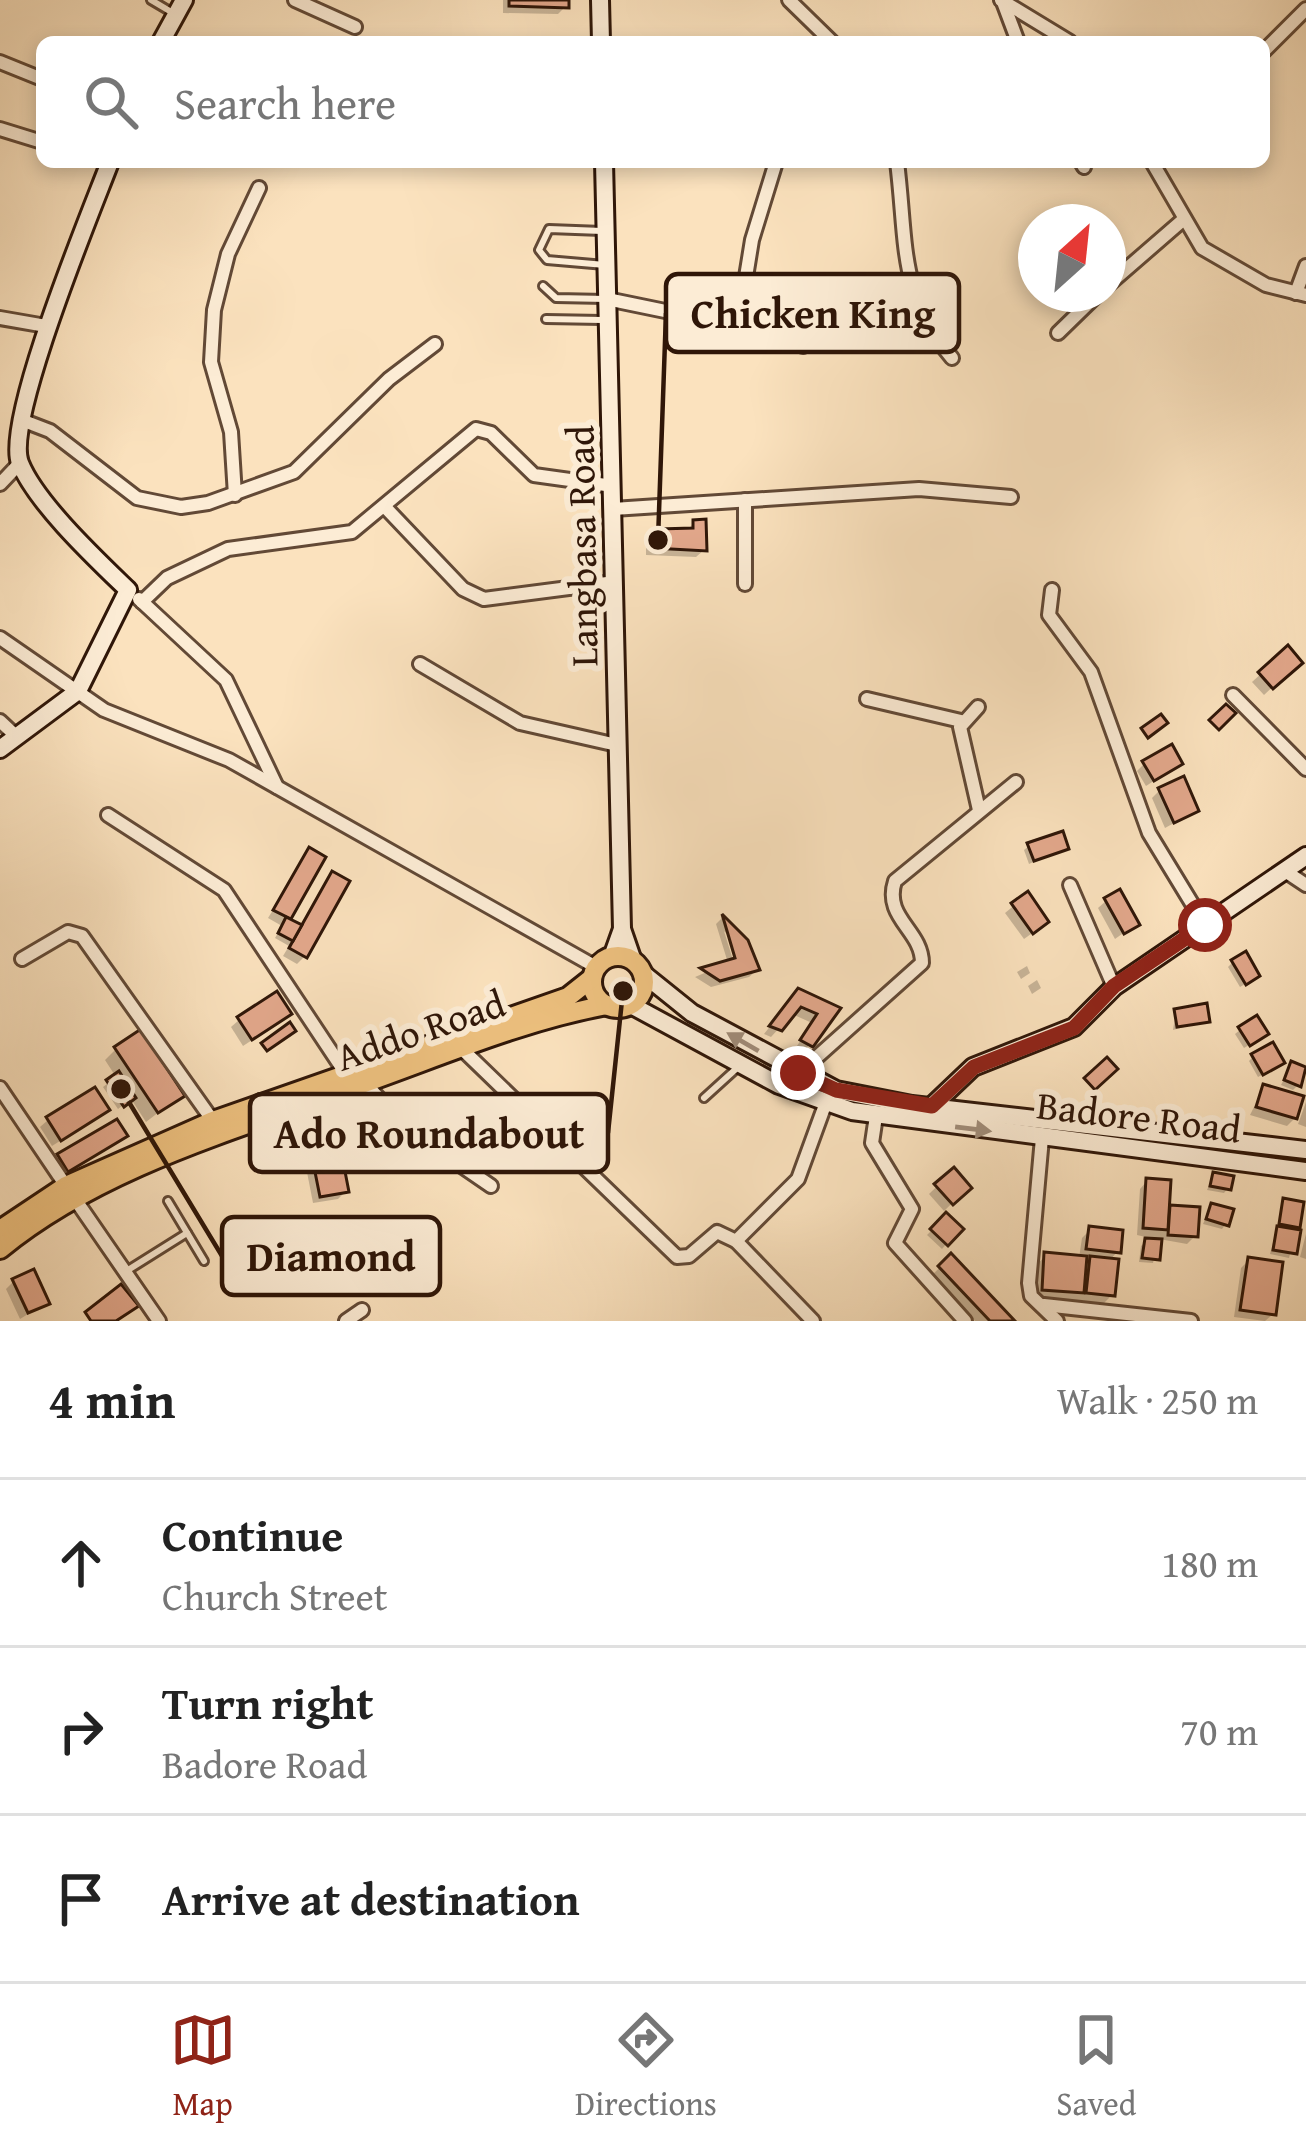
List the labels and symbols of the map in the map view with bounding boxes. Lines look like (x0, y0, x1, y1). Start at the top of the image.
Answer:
north arrow (1018, 204, 1126, 312)
callout: Chicken King (666, 274, 959, 352)
text: Chicken King (691, 282, 936, 343)
street label: Langbasa Road (550, 425, 612, 667)
route start (1178, 898, 1232, 952)
street label: Addo Road (328, 973, 512, 1084)
one-way arrow (726, 1033, 760, 1054)
route end (771, 1046, 825, 1100)
street label: Badore Road (1034, 1075, 1245, 1157)
callout: Ado Roundabout (250, 1094, 608, 1172)
text: Ado Roundabout (274, 1102, 584, 1163)
one-way arrow (955, 1120, 992, 1139)
callout: Diamond (222, 1217, 440, 1295)
text: Diamond (246, 1225, 416, 1286)

